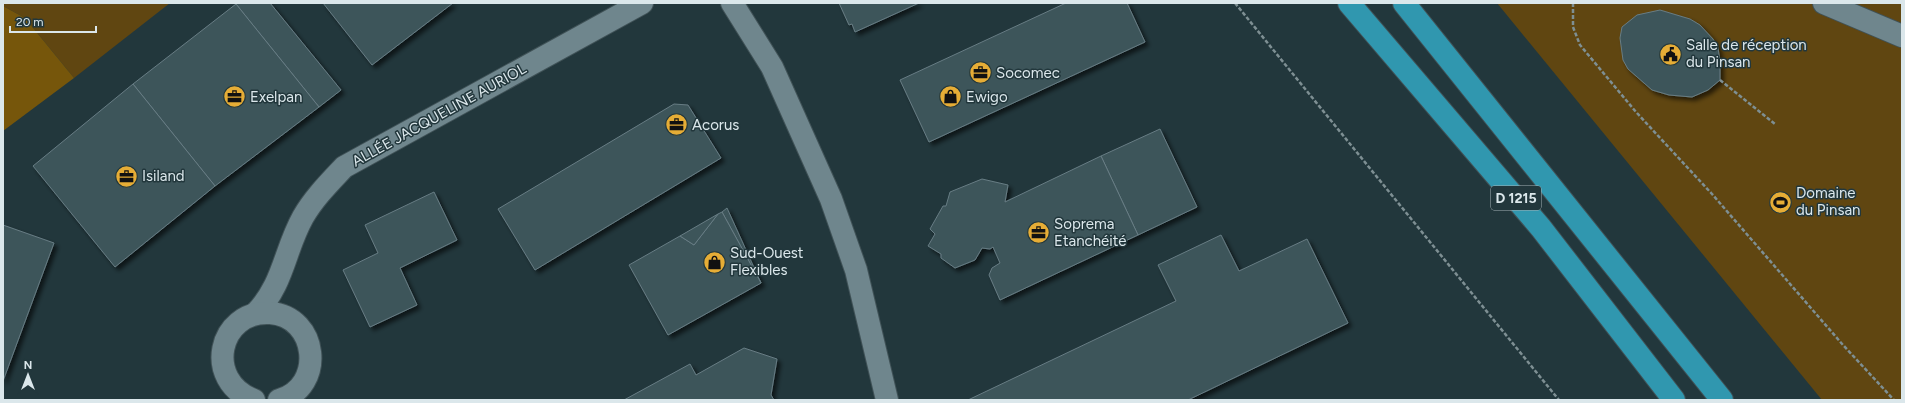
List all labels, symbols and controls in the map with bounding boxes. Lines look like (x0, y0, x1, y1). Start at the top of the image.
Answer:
scale bar (10, 8, 96, 34)
text: 20 m (16, 15, 44, 29)
place label: Salle de réception du Pinsan (1686, 36, 1807, 71)
public building icon: Salle de réception du Pinsan (1658, 41, 1684, 67)
street label: ALLÉE JACQUELINE AURIOL (349, 59, 529, 171)
office icon: Socomec (968, 60, 994, 86)
place label: Socomec (996, 64, 1060, 82)
office icon: Exelpan (222, 84, 248, 110)
shop icon: Ewigo (938, 84, 964, 110)
place label: Exelpan (250, 88, 302, 106)
place label: Ewigo (966, 88, 1008, 106)
office icon: Acorus (664, 112, 690, 138)
place label: Acorus (692, 116, 739, 134)
office icon: Isiland (114, 163, 140, 189)
place label: Isiland (142, 167, 185, 185)
place label: Domaine du Pinsan (1796, 184, 1860, 219)
road number: D 1215 (1491, 186, 1541, 210)
sports icon: Domaine du Pinsan (1768, 189, 1794, 215)
place label: Soprema Etanchéité (1054, 215, 1127, 250)
office icon: Soprema Etanchéité (1025, 220, 1051, 246)
place label: Sud-Ouest Flexibles (730, 244, 804, 279)
shop icon: Sud-Ouest Flexibles (702, 249, 728, 275)
north arrow (8, 355, 48, 395)
text: N (24, 359, 32, 372)

